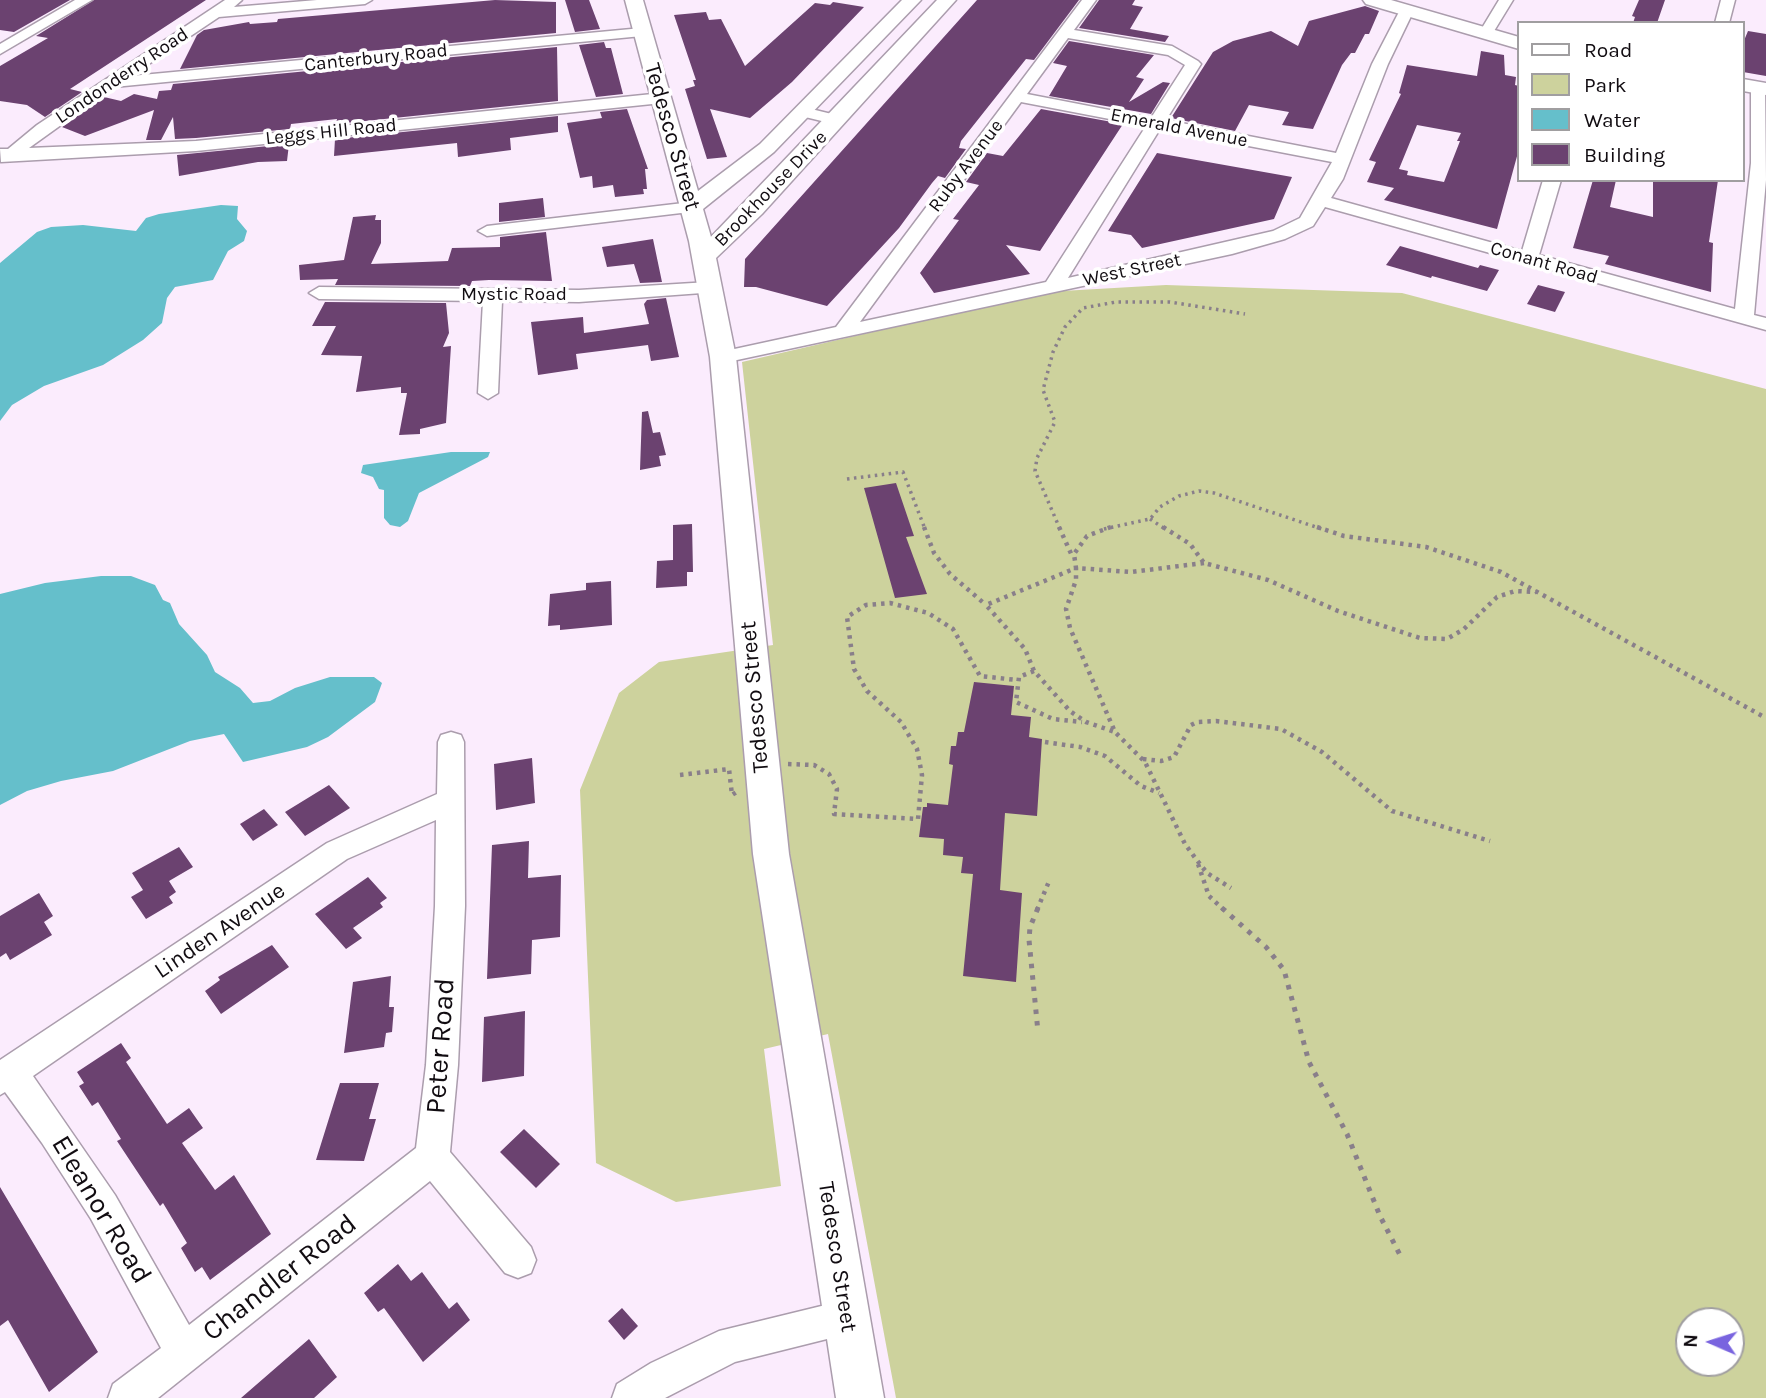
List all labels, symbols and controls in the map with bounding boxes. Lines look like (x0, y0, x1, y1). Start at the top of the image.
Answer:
legend (1518, 21, 1745, 182)
street label: Londonderry Road (51, 23, 193, 129)
text: Road (1584, 38, 1632, 62)
street label: Canterbury Road (303, 39, 449, 77)
street label: Tedesco Street (638, 60, 706, 214)
text: Park (1584, 73, 1627, 97)
street label: Emerald Avenue (1109, 104, 1249, 152)
text: Water (1584, 108, 1640, 132)
street label: Leggs Hill Road (264, 114, 398, 150)
street label: Ruby Avenue (924, 115, 1008, 217)
street label: Brookhouse Drive (710, 126, 832, 252)
text: Building (1584, 143, 1665, 167)
street label: Conant Road (1488, 237, 1600, 289)
street label: West Street (1081, 248, 1183, 292)
street label: Mystic Road (461, 284, 567, 306)
street label: Tedesco Street (735, 620, 775, 774)
street label: Linden Avenue (149, 877, 291, 985)
street label: Peter Road (419, 977, 463, 1115)
street label: Eleanor Road (44, 1130, 158, 1290)
street label: Tedesco Street (811, 1180, 863, 1334)
street label: Chandler Road (196, 1207, 364, 1349)
north arrow (1675, 1307, 1745, 1377)
text: N (1680, 1334, 1702, 1348)

